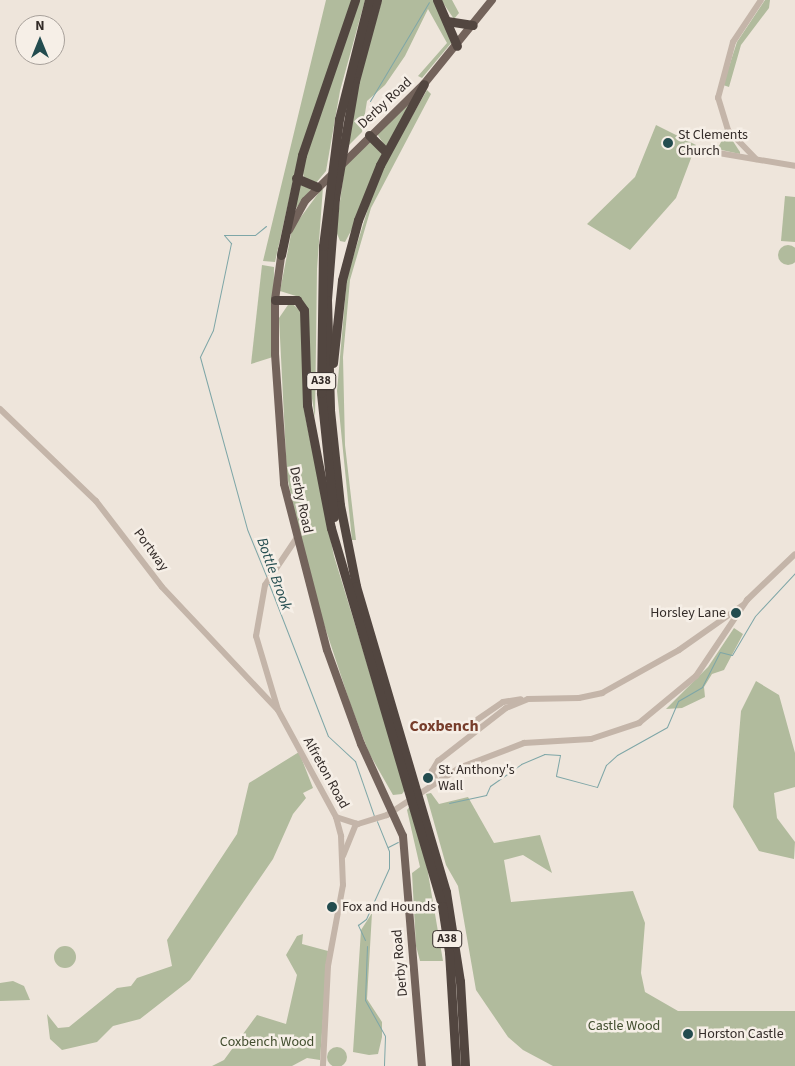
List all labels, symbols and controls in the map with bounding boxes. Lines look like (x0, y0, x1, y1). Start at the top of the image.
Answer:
north arrow (15, 15, 65, 65)
text: N (35, 16, 45, 36)
street label: Derby Road (355, 74, 415, 132)
place label: St Clements Church (678, 127, 748, 160)
marker: St Clements Church (662, 137, 674, 149)
road number: A38 (306, 372, 336, 391)
street label: Derby Road (286, 465, 316, 535)
street label: Portway (130, 526, 172, 574)
water label: Bottle Brook (253, 535, 295, 613)
place label: Horsley Lane (650, 605, 726, 621)
marker: Horsley Lane (730, 607, 742, 619)
district label: Coxbench (409, 716, 479, 736)
street label: Alfreton Road (299, 734, 353, 812)
place label: St. Anthony's Wall (438, 762, 515, 794)
marker: St. Anthony's Wall (422, 772, 434, 784)
place label: Fox and Hounds (342, 899, 436, 915)
marker: Fox and Hounds (326, 901, 338, 913)
street label: Derby Road (389, 929, 411, 997)
road number: A38 (432, 930, 462, 949)
park label: Castle Wood (588, 1018, 660, 1034)
place label: Horston Castle (698, 1026, 784, 1042)
marker: Horston Castle (682, 1028, 694, 1040)
park label: Coxbench Wood (220, 1034, 314, 1050)

